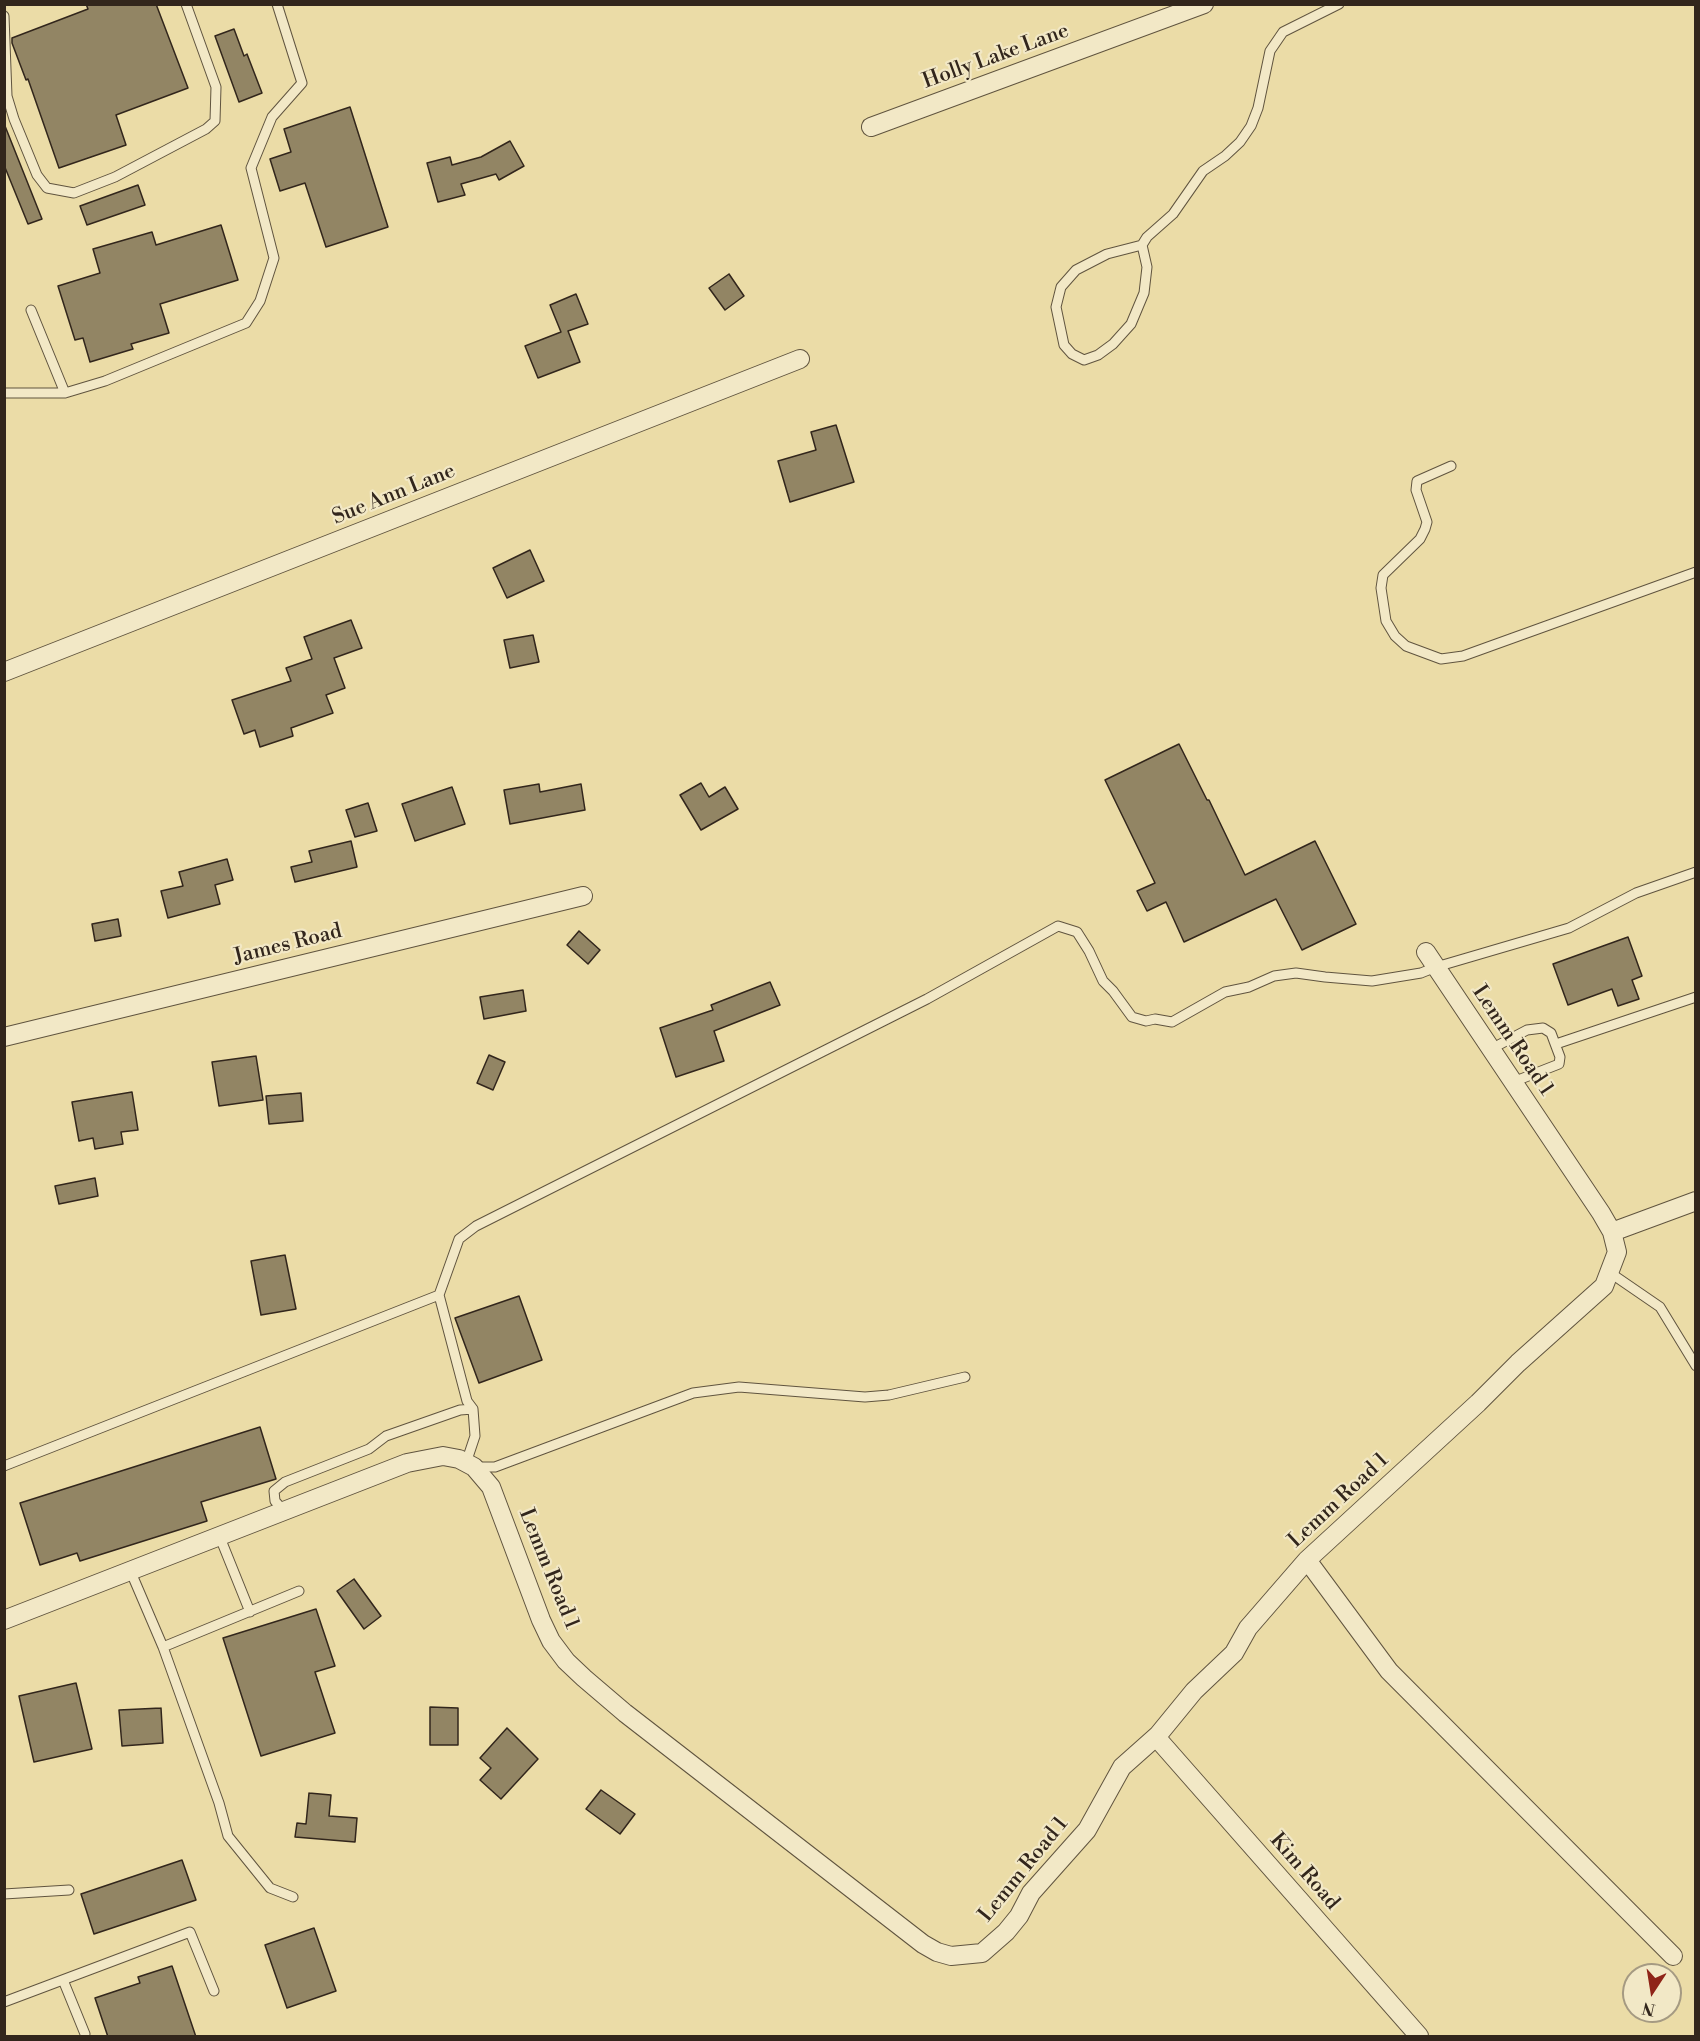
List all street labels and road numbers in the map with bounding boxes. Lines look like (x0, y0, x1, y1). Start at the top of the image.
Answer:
street label: Holly Lake Lane (920, 19, 1072, 95)
street label: Sue Ann Lane (329, 459, 459, 531)
street label: James Road (231, 919, 345, 971)
street label: Lemm Road 1 (1466, 981, 1558, 1101)
street label: Lemm Road 1 (1284, 1448, 1394, 1554)
street label: Lemm Road 1 (512, 1505, 584, 1633)
street label: Lemm Road 1 (974, 1812, 1074, 1928)
street label: Kim Road (1264, 1828, 1344, 1916)

